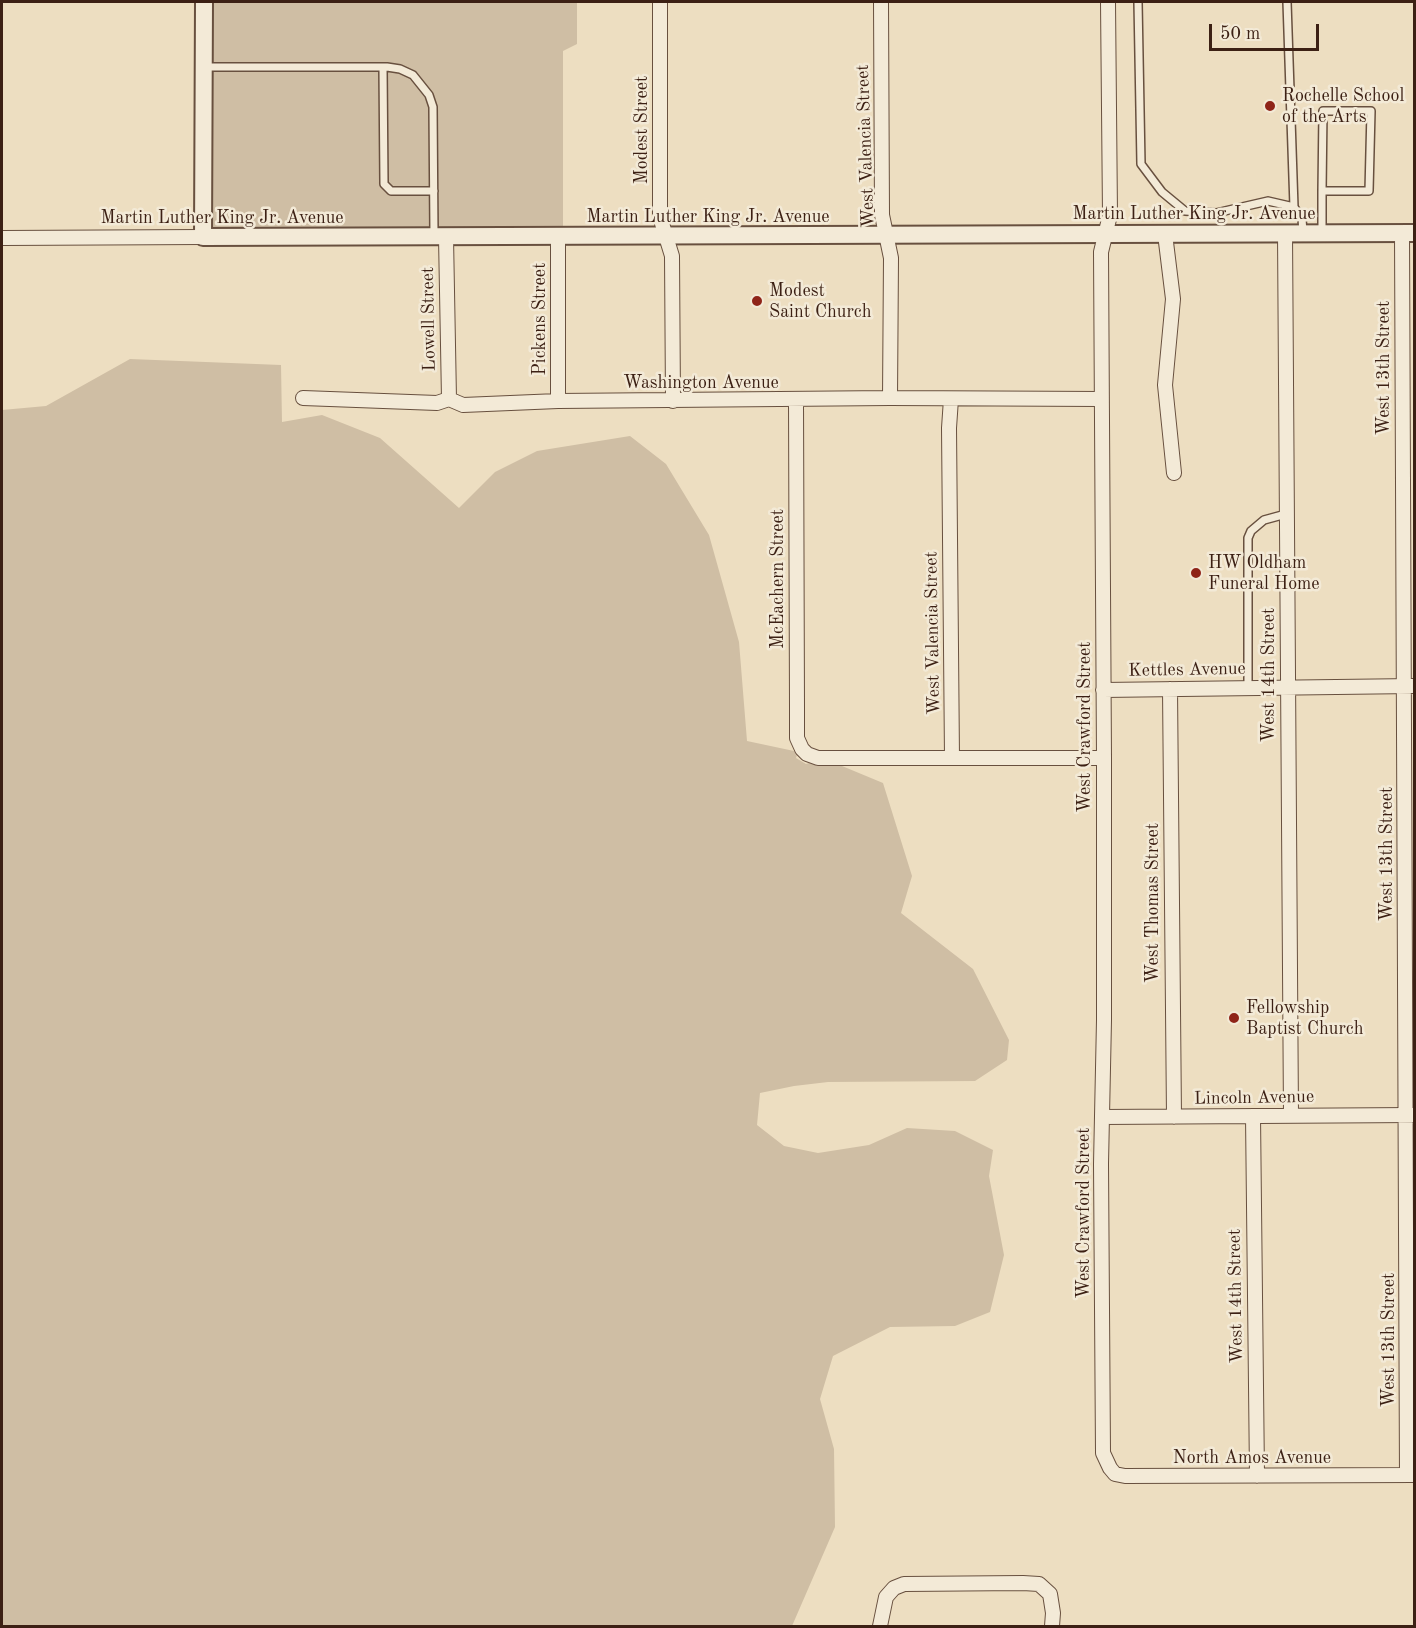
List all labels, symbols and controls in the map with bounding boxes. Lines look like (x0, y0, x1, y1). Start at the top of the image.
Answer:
scale bar (1212, 12, 1322, 50)
text: 50 m (1220, 25, 1260, 43)
street label: West Valencia Street (852, 64, 880, 228)
street label: Modest Street (631, 76, 653, 184)
place label: Rochelle School of the Arts (1282, 85, 1404, 128)
marker: Rochelle School of the Arts (1263, 99, 1277, 113)
street label: Martin Luther King Jr. Avenue (1072, 203, 1316, 225)
street label: Martin Luther King Jr. Avenue (586, 206, 830, 228)
street label: Martin Luther King Jr. Avenue (100, 207, 344, 229)
street label: Pickens Street (529, 263, 551, 375)
street label: Lowell Street (417, 267, 441, 371)
place label: Modest Saint Church (769, 280, 871, 322)
marker: Modest Saint Church (750, 294, 764, 308)
street label: West 13th Street (1373, 301, 1395, 435)
street label: Washington Avenue (623, 372, 779, 394)
street label: McEachern Street (767, 509, 789, 649)
street label: West Valencia Street (921, 551, 945, 715)
place label: HW Oldham Funeral Home (1208, 552, 1320, 594)
marker: HW Oldham Funeral Home (1189, 566, 1203, 580)
street label: West 14th Street (1258, 608, 1280, 742)
street label: West Crawford Street (1074, 641, 1096, 813)
street label: Kettles Avenue (1128, 658, 1246, 682)
street label: West 13th Street (1376, 787, 1398, 921)
street label: West Thomas Street (1142, 823, 1164, 983)
place label: Fellowship Baptist Church (1246, 997, 1363, 1040)
marker: Fellowship Baptist Church (1227, 1011, 1241, 1025)
street label: Lincoln Avenue (1194, 1086, 1314, 1110)
street label: West Crawford Street (1073, 1127, 1095, 1299)
street label: West 14th Street (1224, 1229, 1248, 1363)
street label: West 13th Street (1378, 1273, 1400, 1407)
street label: North Amos Avenue (1173, 1447, 1331, 1469)

